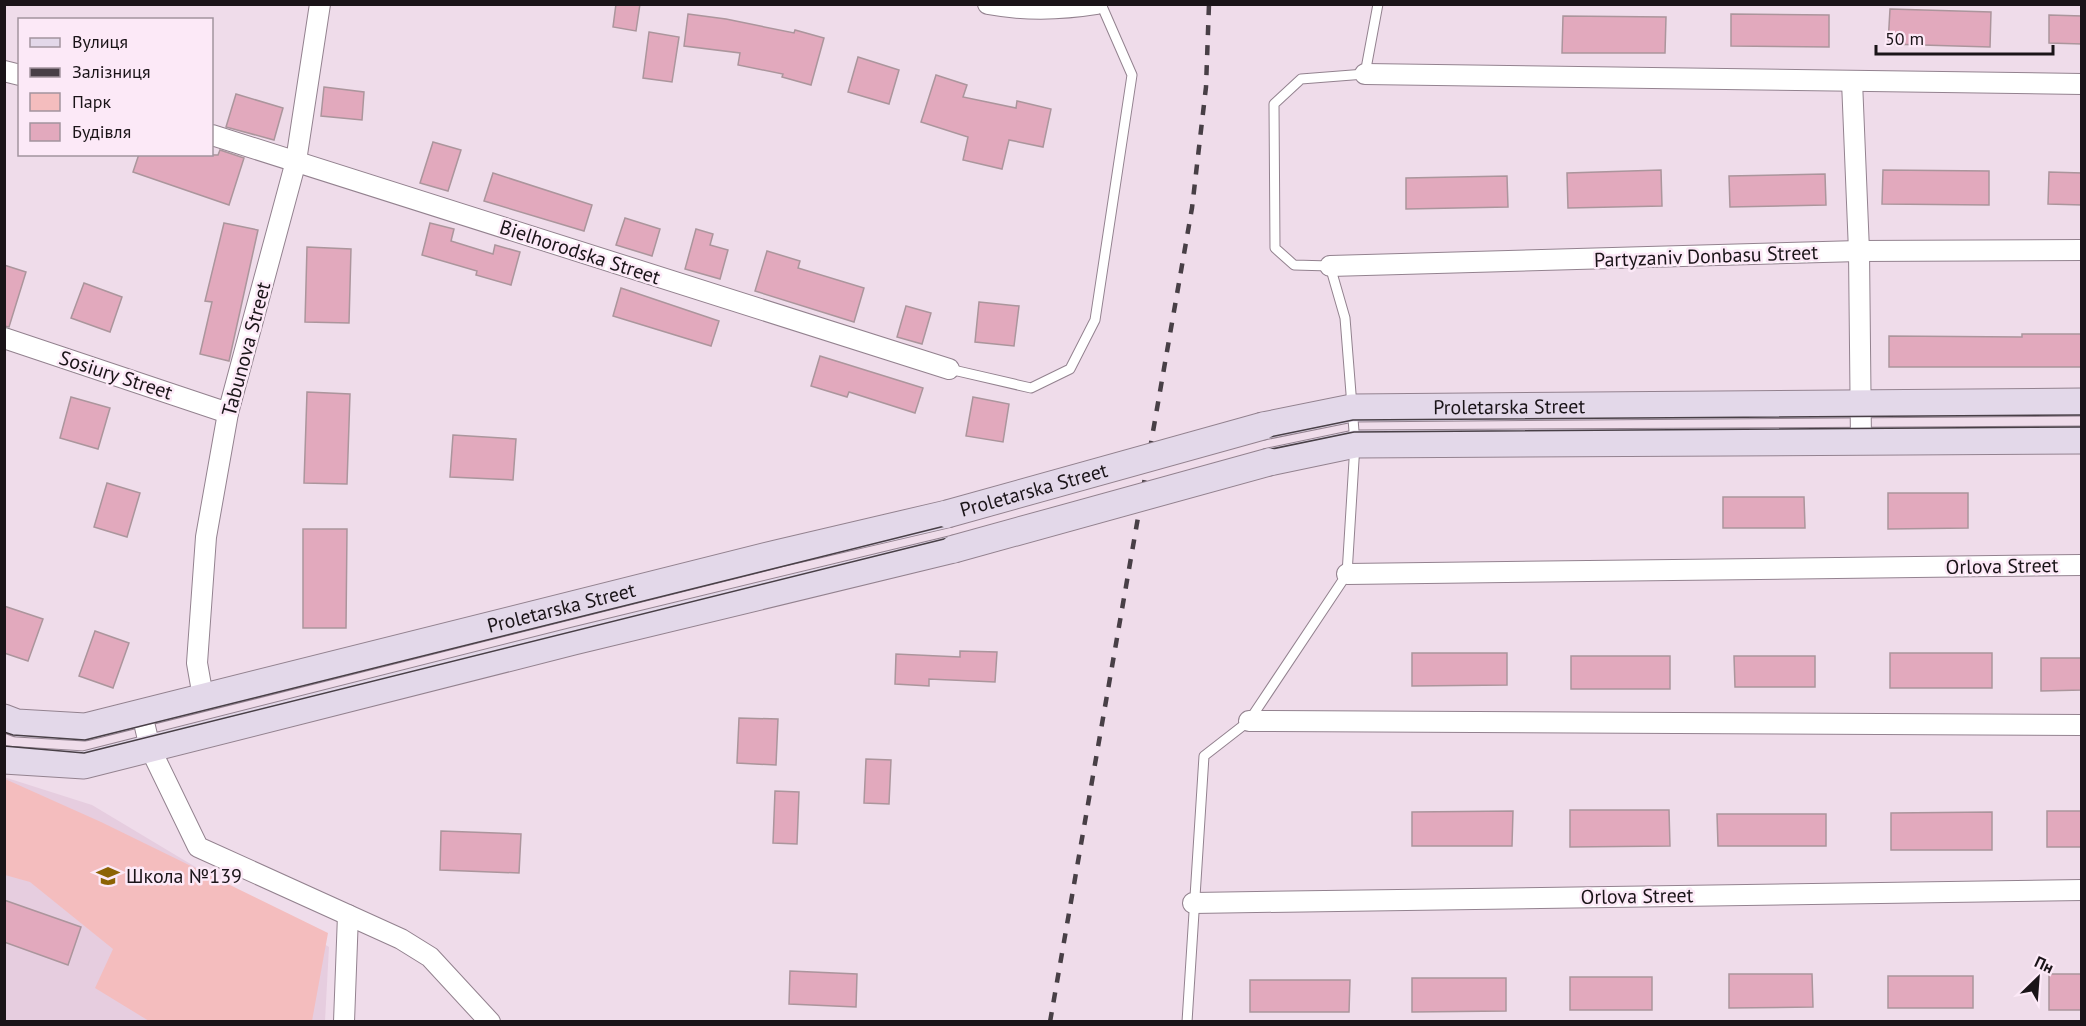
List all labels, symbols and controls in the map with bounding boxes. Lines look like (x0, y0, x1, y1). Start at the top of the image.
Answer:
legend (18, 18, 213, 156)
scale bar (1876, 18, 2053, 56)
text: 50 m (1885, 27, 1924, 50)
text: Вулиця (72, 30, 128, 53)
text: Залізниця (72, 60, 150, 83)
text: Парк (72, 90, 112, 113)
text: Будівля (72, 120, 131, 143)
street label: Bielhorodska Street (496, 214, 664, 290)
street label: Partyzaniv Donbasu Street (1594, 239, 1819, 273)
street label: Tabunova Street (216, 279, 276, 419)
street label: Sosiury Street (56, 344, 176, 406)
street label: Proletarska Street (1433, 393, 1586, 420)
street label: Proletarska Street (957, 457, 1111, 523)
street label: Orlova Street (1945, 552, 2059, 580)
street label: Proletarska Street (484, 577, 638, 639)
school or university icon: Школа №139 (95, 863, 121, 889)
place label: Школа №139 (126, 863, 242, 889)
street label: Orlova Street (1580, 882, 1694, 910)
north arrow (2008, 948, 2068, 1008)
text: Пн (2032, 951, 2057, 977)

